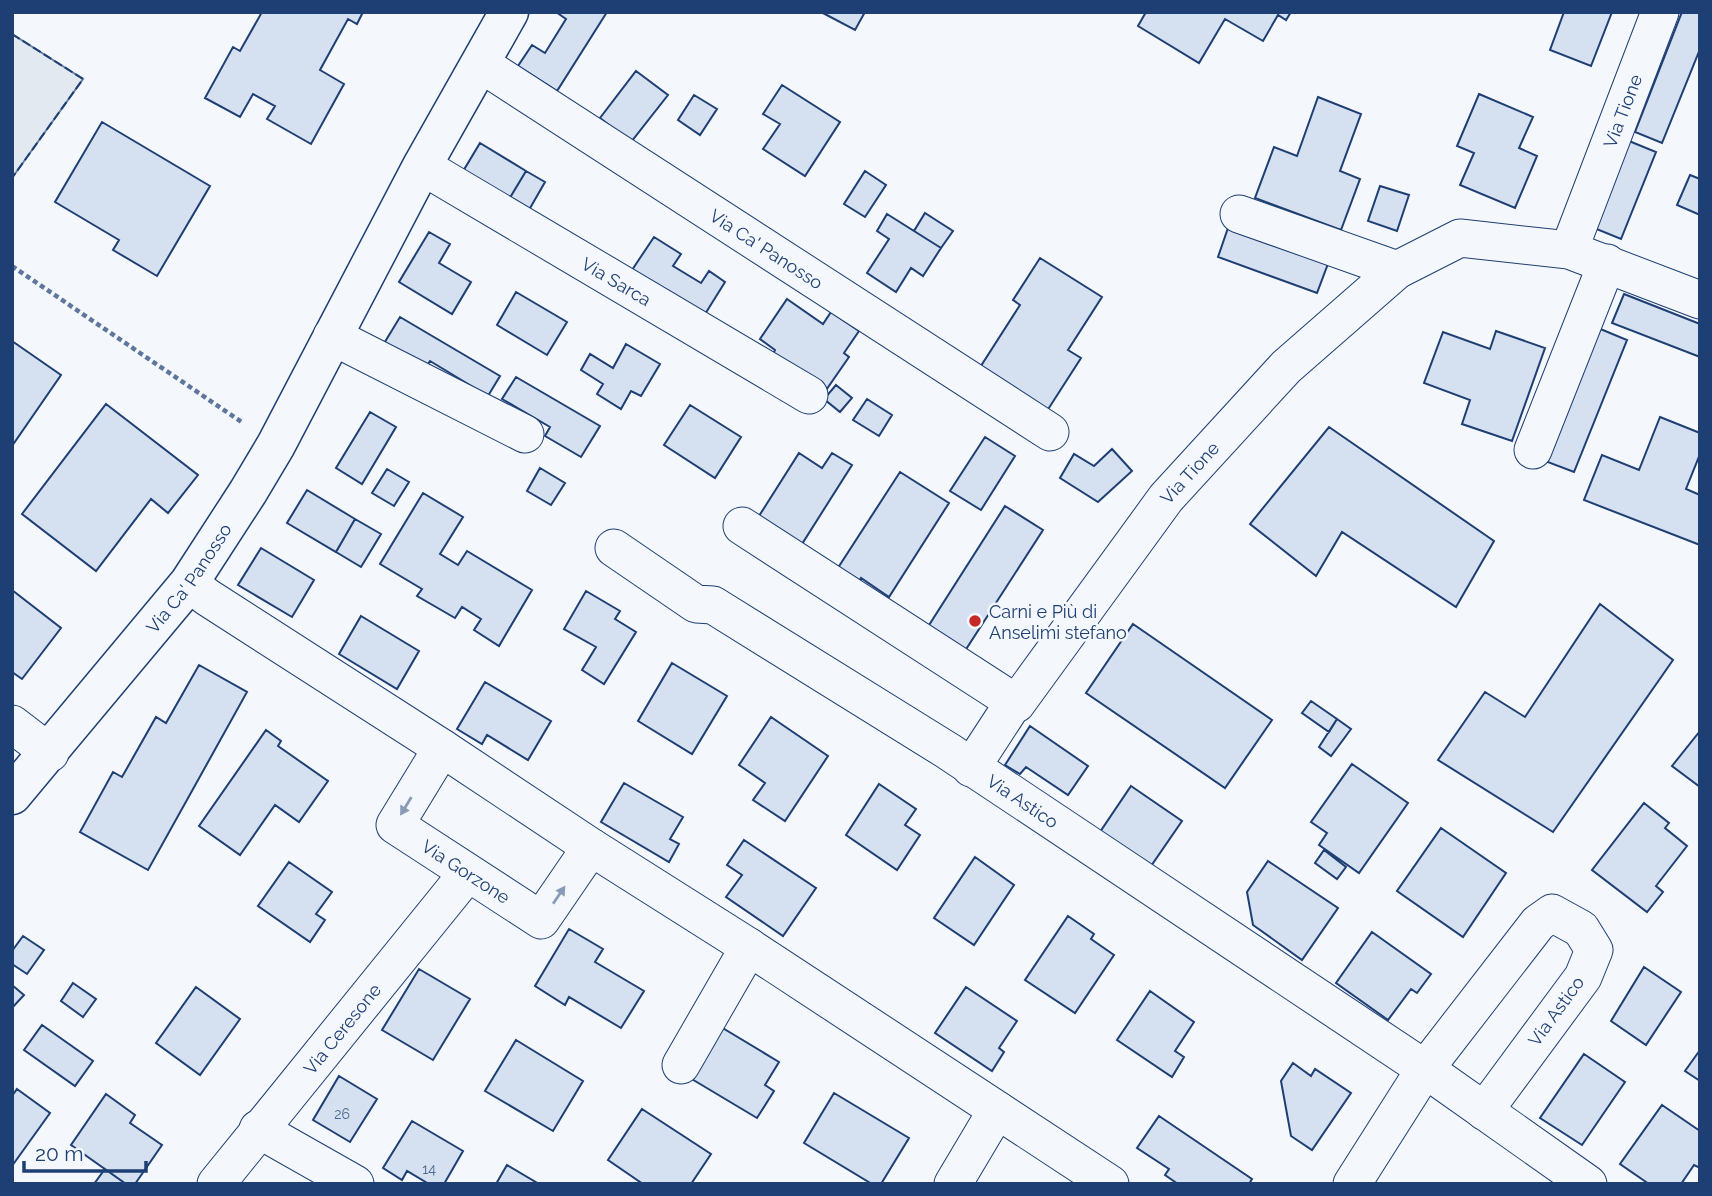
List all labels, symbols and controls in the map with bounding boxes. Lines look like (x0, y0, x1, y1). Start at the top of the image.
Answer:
street label: Via Tione (1599, 71, 1646, 150)
street label: Via Ca' Panosso (706, 204, 827, 293)
street label: Via Sarca (578, 252, 655, 310)
street label: Via Tione (1156, 437, 1223, 508)
street label: Via Ca' Panosso (142, 519, 236, 637)
place label: Carni e Più di Anselimi stefano (989, 601, 1127, 643)
marker: Carni e Più di Anselimi stefano (967, 613, 983, 629)
street label: Via Astico (983, 770, 1063, 832)
one-way arrow (400, 796, 413, 815)
street label: Via Gorzone (418, 835, 514, 908)
one-way arrow (552, 885, 565, 904)
street label: Via Astico (1524, 972, 1589, 1050)
street label: Via Ceresone (299, 979, 385, 1078)
house number: 26 (334, 1106, 350, 1122)
scale bar (24, 1130, 147, 1174)
text: 20 m (35, 1141, 83, 1166)
house number: 14 (422, 1161, 436, 1177)

